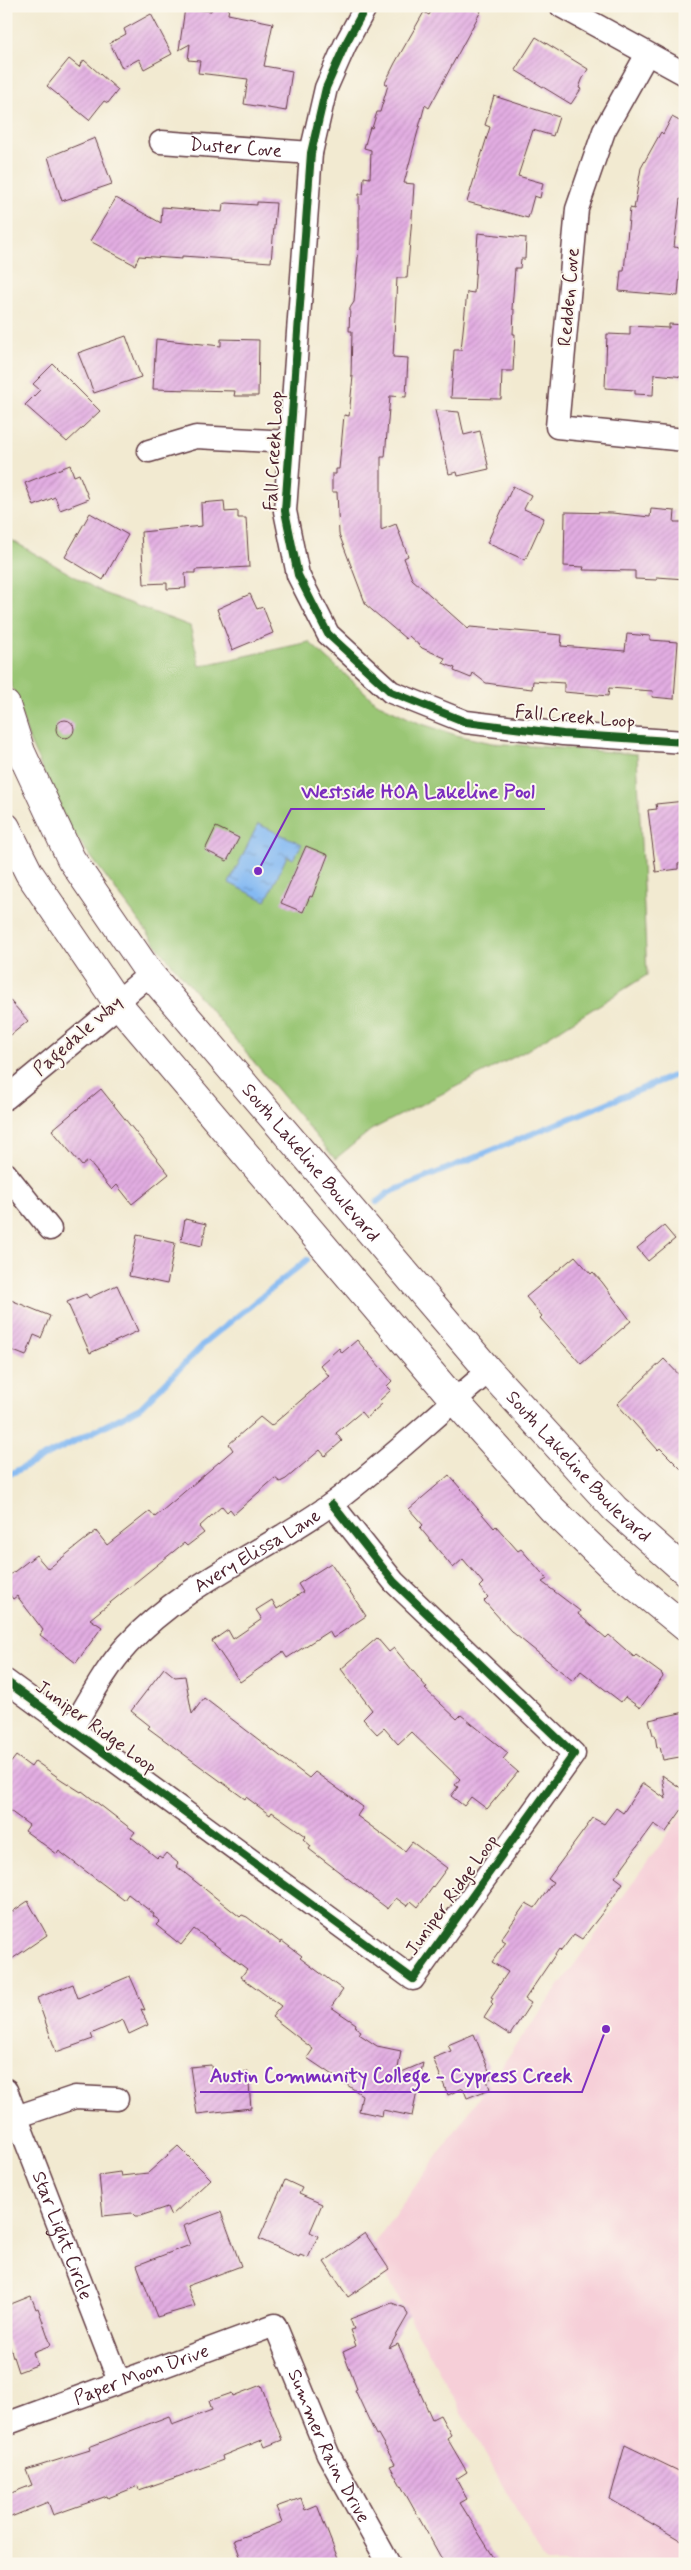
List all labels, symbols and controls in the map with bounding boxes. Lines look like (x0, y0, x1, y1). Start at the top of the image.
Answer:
street label: Duster Cove (189, 132, 283, 163)
street label: Redden Cove (552, 247, 586, 347)
street label: Fall Creek Loop (258, 390, 290, 512)
street label: Fall Creek Loop (514, 699, 636, 735)
callout: Westside HOA Lakeline Pool (291, 774, 545, 809)
text: Westside HOA Lakeline Pool (300, 779, 535, 806)
street label: Pagedale Way (28, 990, 130, 1084)
street label: South Lakeline Boulevard (236, 1078, 386, 1247)
street label: South Lakeline Boulevard (500, 1385, 657, 1548)
street label: Avery Elissa Lane (189, 1503, 326, 1598)
street label: Juniper Ridge Loop (30, 1675, 162, 1780)
street label: Juniper Ridge Loop (400, 1829, 505, 1961)
callout: Austin Community College - Cypress Creek (200, 2057, 582, 2092)
text: Austin Community College - Cypress Creek (210, 2063, 572, 2092)
street label: Star Light Circle (26, 2168, 99, 2303)
street label: Paper Moon Drive (70, 2338, 212, 2411)
street label: Summer Rain Drive (282, 2365, 376, 2527)

